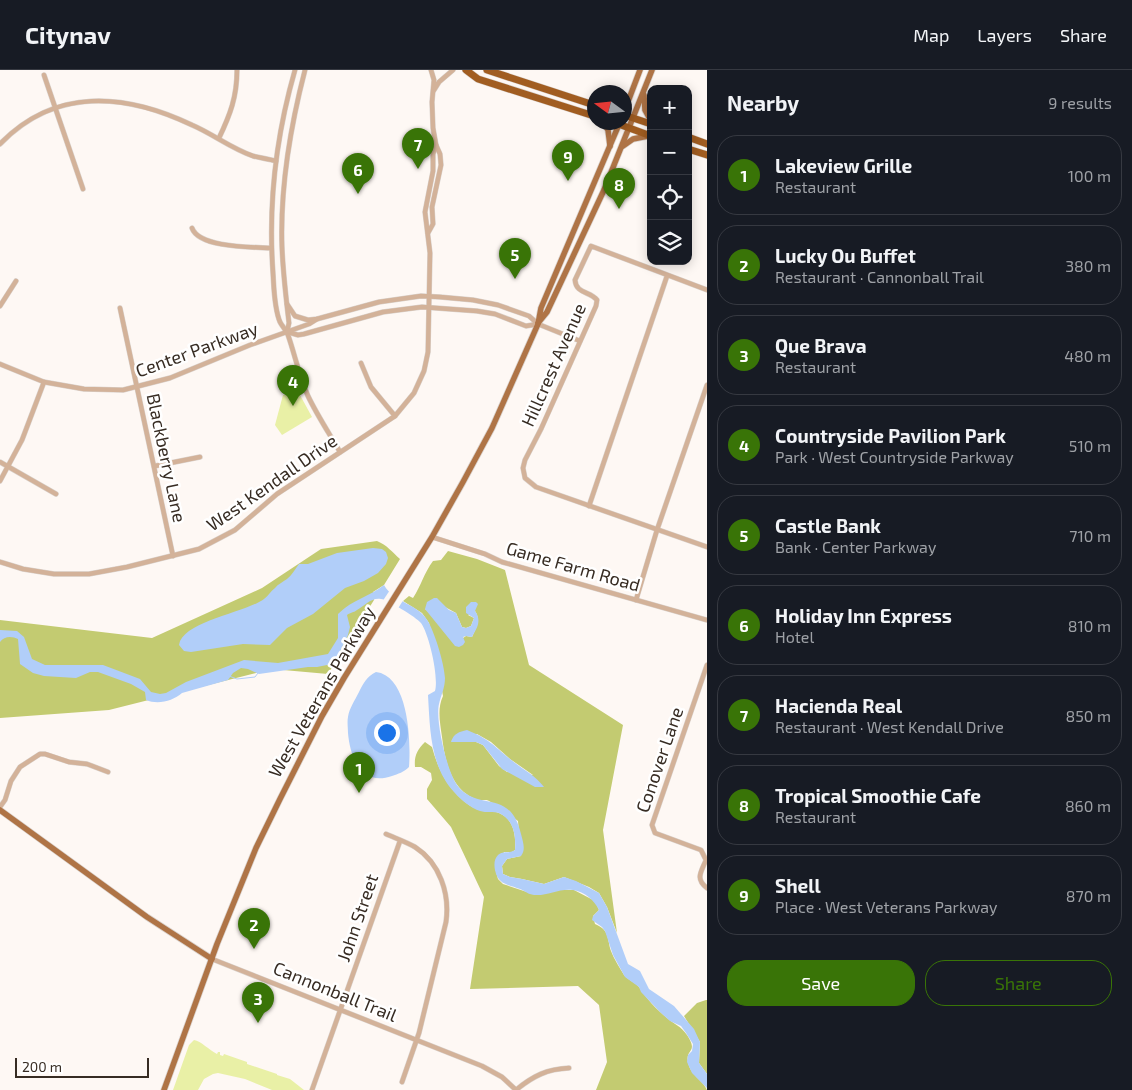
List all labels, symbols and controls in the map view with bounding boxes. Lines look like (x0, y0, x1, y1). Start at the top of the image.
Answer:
text: Citynav (25, 20, 111, 49)
text: Map (913, 24, 949, 46)
text: Layers (977, 24, 1032, 46)
text: Share (1060, 24, 1107, 46)
north arrow (587, 85, 632, 130)
map controls (647, 85, 692, 265)
button: + (647, 85, 692, 130)
text: Nearby (727, 90, 799, 115)
text: 9 results (1048, 93, 1112, 112)
pin: 7 (402, 128, 434, 169)
button: − (647, 130, 692, 175)
pin: 9 (552, 140, 584, 181)
pin: 6 (342, 153, 374, 194)
text: Lakeview Grille (775, 154, 912, 177)
text: 1 (741, 166, 747, 185)
text: 100 m (1068, 166, 1111, 185)
pin: 8 (603, 168, 635, 209)
button: locate (647, 175, 692, 220)
text: Restaurant (775, 177, 856, 196)
button: layers (647, 220, 692, 265)
pin: 5 (499, 238, 531, 279)
text: Lucky Ou Buffet (775, 244, 916, 267)
text: 2 (739, 256, 749, 275)
text: 380 m (1065, 256, 1111, 275)
text: Restaurant · Cannonball Trail (775, 267, 984, 286)
street label: Hillcrest Avenue (516, 300, 590, 430)
street label: Center Parkway (132, 317, 261, 381)
text: Que Brava (775, 334, 867, 357)
text: 3 (739, 346, 749, 365)
text: 480 m (1064, 346, 1111, 365)
text: Restaurant (775, 357, 856, 376)
pin: 4 (277, 365, 309, 406)
street label: Blackberry Lane (143, 391, 191, 524)
text: Countryside Pavilion Park (775, 424, 1006, 447)
street label: West Kendall Drive (202, 429, 341, 535)
text: 4 (739, 436, 749, 455)
text: 510 m (1069, 436, 1111, 455)
text: Park · West Countryside Parkway (775, 447, 1014, 466)
text: Castle Bank (775, 514, 881, 537)
text: 5 (740, 526, 748, 545)
text: 710 m (1069, 526, 1111, 545)
street label: Game Farm Road (504, 536, 643, 596)
text: Bank · Center Parkway (775, 537, 936, 556)
street label: West Veterans Parkway (263, 602, 379, 781)
text: Holiday Inn Express (775, 604, 952, 627)
text: 6 (739, 616, 749, 635)
text: 810 m (1068, 616, 1111, 635)
text: Hotel (775, 627, 814, 646)
text: Hacienda Real (775, 694, 902, 717)
street label: Conover Lane (631, 704, 687, 815)
text: 7 (740, 706, 748, 725)
text: 850 m (1065, 706, 1111, 725)
text: Restaurant · West Kendall Drive (775, 717, 1004, 736)
your location (374, 720, 400, 746)
pin: 1 (343, 752, 375, 793)
text: Tropical Smoothie Cafe (775, 784, 981, 807)
text: 8 (739, 796, 749, 815)
text: 860 m (1065, 796, 1111, 815)
text: Restaurant (775, 807, 856, 826)
street label: John Street (332, 871, 382, 964)
text: Shell (775, 874, 821, 897)
text: 9 (739, 886, 749, 905)
text: 870 m (1066, 886, 1111, 905)
text: Place · West Veterans Parkway (775, 897, 998, 916)
pin: 2 (238, 908, 270, 949)
street label: Cannonball Trail (270, 956, 401, 1026)
button: Save (727, 960, 915, 1006)
button: Share (925, 960, 1112, 1006)
pin: 3 (242, 982, 274, 1023)
scale bar (15, 1055, 149, 1078)
text: 200 m (22, 1058, 62, 1075)

